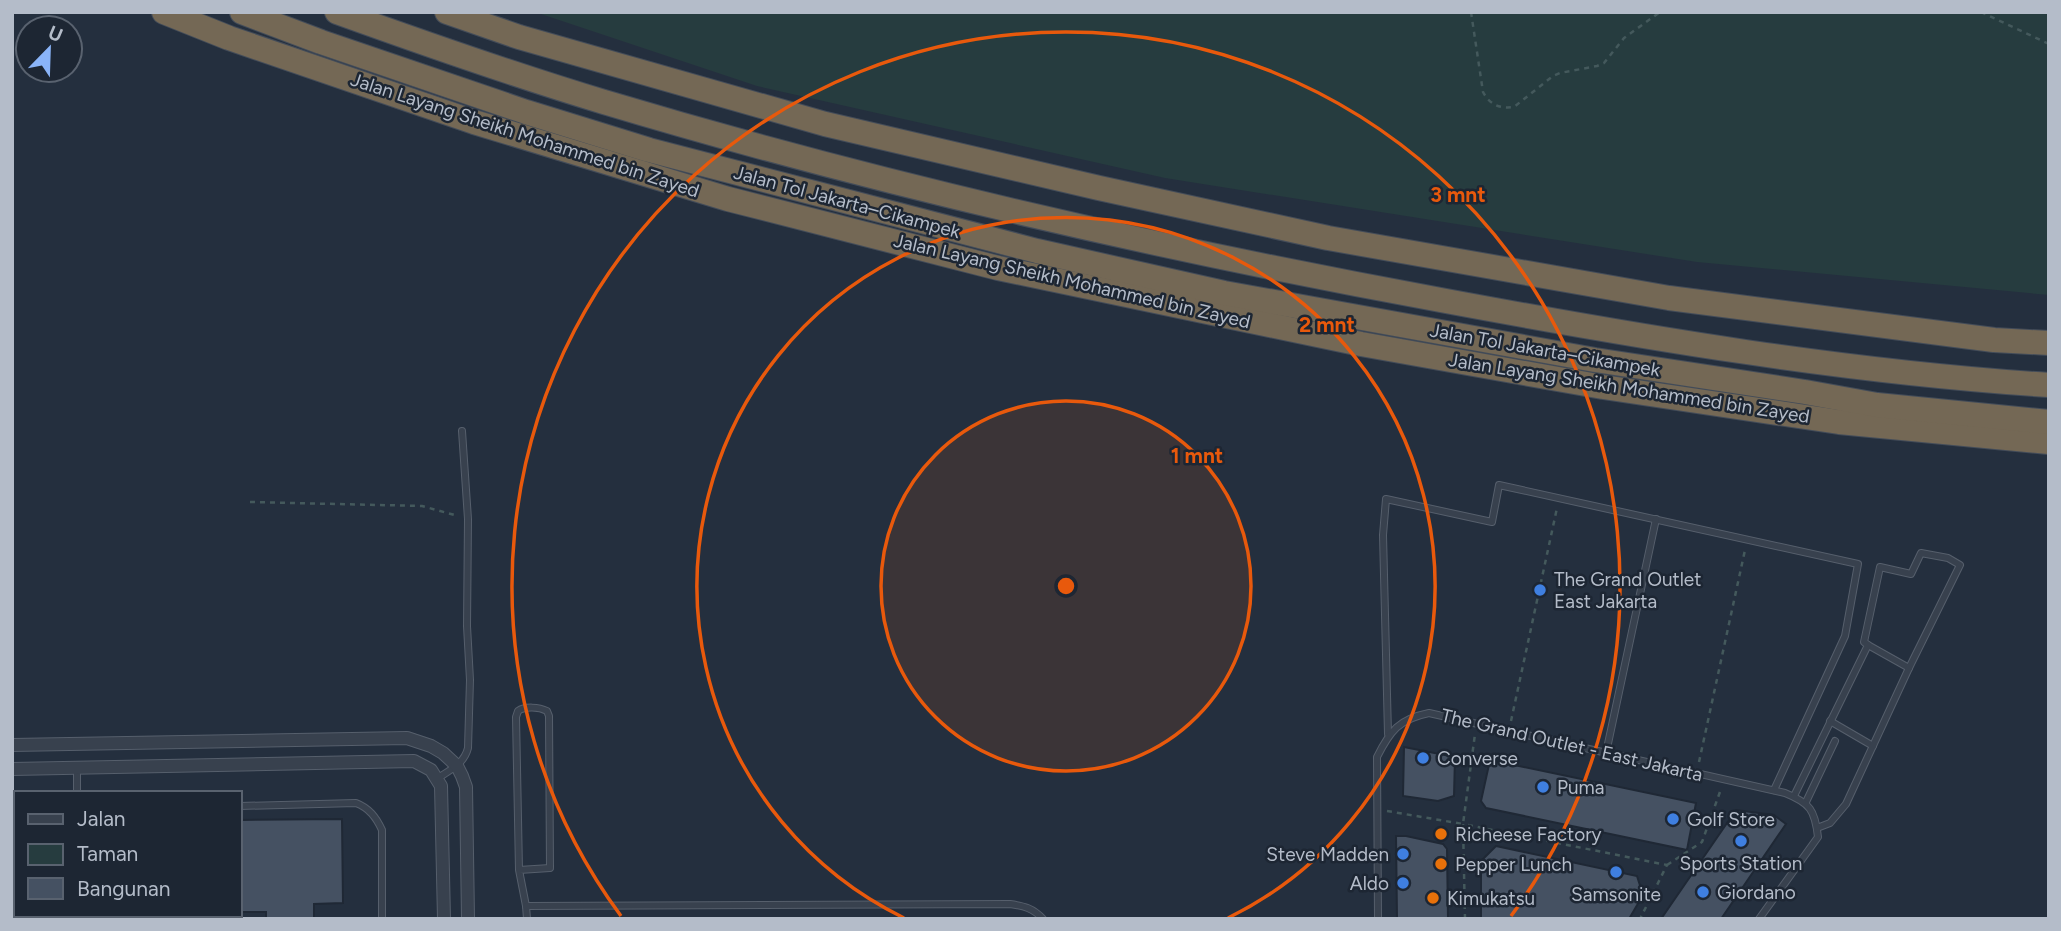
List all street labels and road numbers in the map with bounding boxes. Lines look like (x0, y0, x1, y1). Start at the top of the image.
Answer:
street label: Jalan Layang Sheikh Mohammed bin Zayed (348, 68, 702, 202)
street label: Jalan Tol Jakarta–Cikampek (731, 161, 964, 244)
street label: Jalan Layang Sheikh Mohammed bin Zayed (891, 229, 1253, 333)
street label: Jalan Tol Jakarta–Cikampek (1428, 318, 1663, 382)
street label: Jalan Layang Sheikh Mohammed bin Zayed (1447, 348, 1811, 428)
street label: The Grand Outlet - East Jakarta (1439, 704, 1705, 786)

